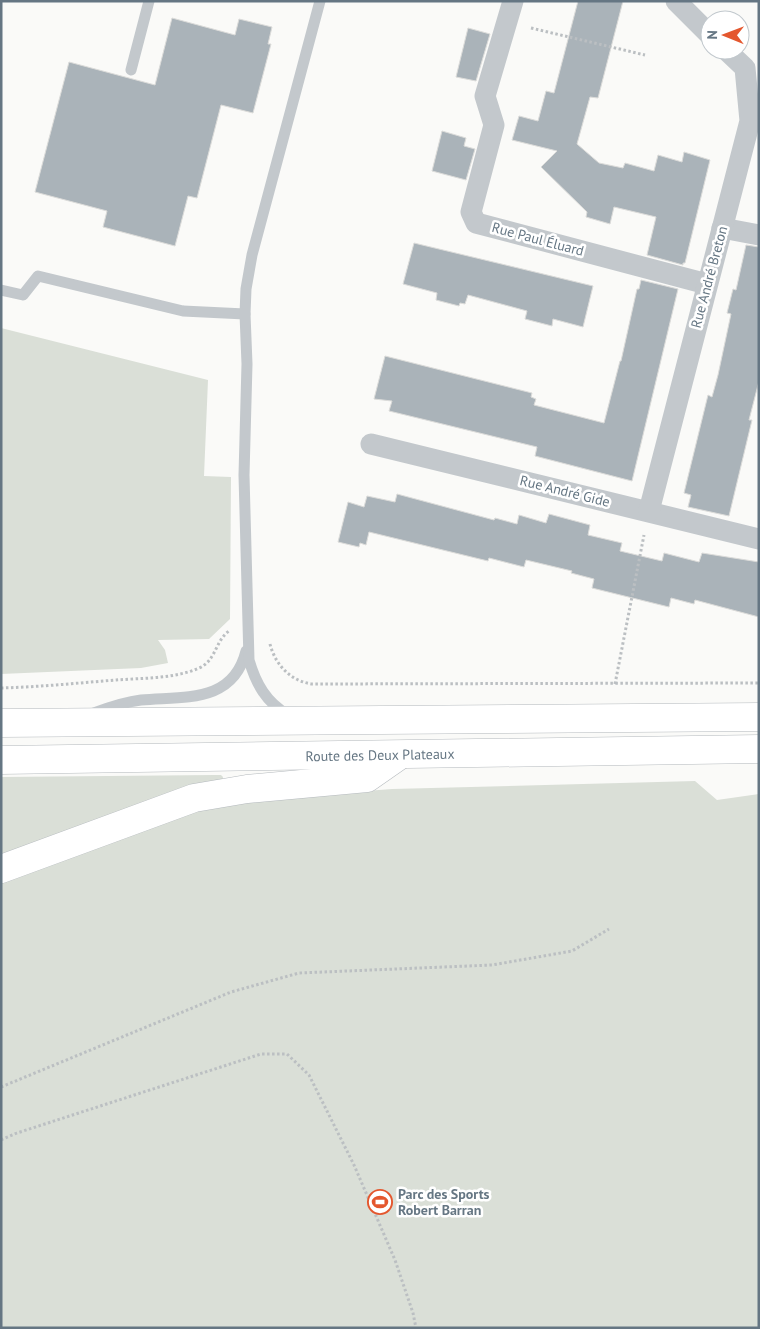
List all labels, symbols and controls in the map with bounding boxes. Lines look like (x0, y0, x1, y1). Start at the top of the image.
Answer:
north arrow (700, 10, 750, 60)
text: N (703, 30, 721, 40)
street label: Rue Paul Éluard (490, 218, 586, 260)
street label: Rue André Breton (687, 224, 731, 330)
street label: Rue André Gide (518, 471, 612, 511)
street label: Route des Deux Plateaux (305, 745, 455, 765)
place label: Parc des Sports Robert Barran (398, 1185, 490, 1219)
sports icon: Parc des Sports Robert Barran (367, 1189, 393, 1215)

